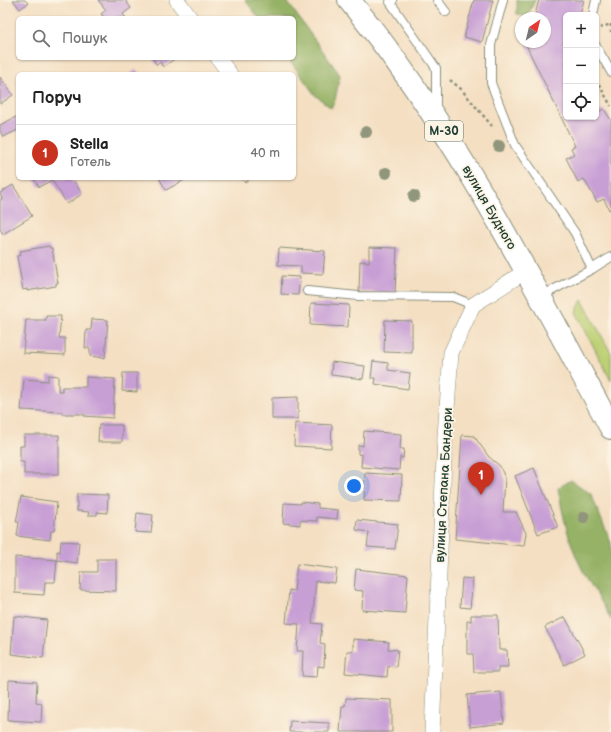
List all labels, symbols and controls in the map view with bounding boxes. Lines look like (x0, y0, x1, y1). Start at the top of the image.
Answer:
north arrow (515, 12, 551, 48)
map controls (563, 12, 599, 120)
button: + (563, 12, 599, 48)
search box (16, 16, 296, 60)
icon: search (30, 27, 52, 49)
text: Пошук (62, 29, 108, 48)
button: − (563, 48, 599, 84)
button: locate (563, 84, 599, 120)
text: Поруч (32, 88, 82, 108)
road number: М-30 (425, 121, 463, 141)
text: Stella (70, 135, 109, 154)
text: 1 (42, 145, 48, 161)
text: 40 m (250, 145, 280, 161)
text: Готель (70, 154, 111, 170)
street label: вулиця Будного (459, 163, 520, 253)
street label: вулиця Степана Бандери (432, 407, 456, 563)
pin: 1 (468, 462, 494, 495)
your location (344, 476, 364, 496)

